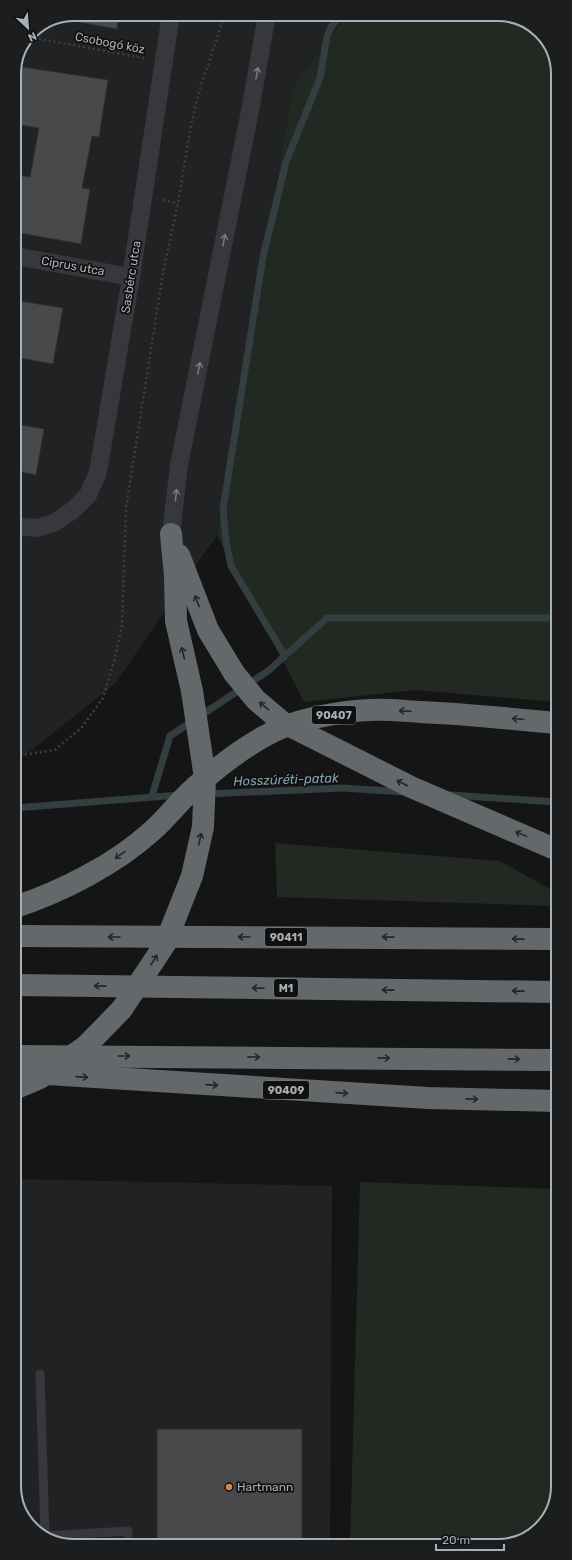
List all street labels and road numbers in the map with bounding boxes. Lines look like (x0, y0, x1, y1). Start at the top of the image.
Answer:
street label: Csobogó köz (74, 29, 146, 57)
street label: Sasbérc utca (118, 240, 144, 314)
street label: Ciprus utca (40, 254, 106, 278)
road number: 90407 (312, 706, 356, 724)
road number: 90411 (265, 928, 307, 946)
road number: M1 (274, 979, 298, 997)
road number: 90409 (263, 1081, 309, 1099)

